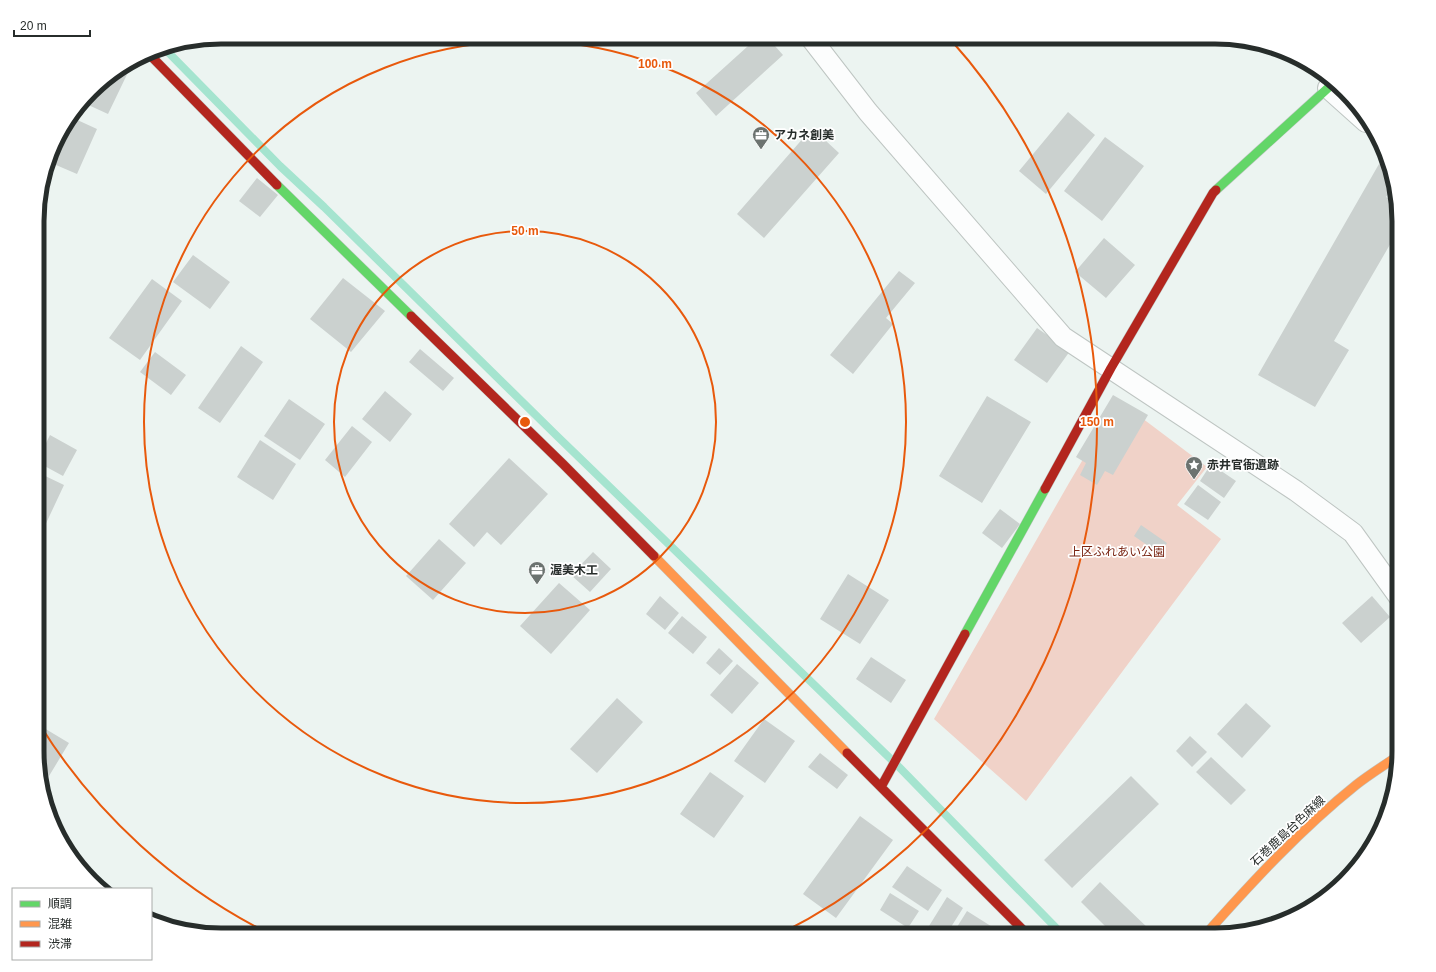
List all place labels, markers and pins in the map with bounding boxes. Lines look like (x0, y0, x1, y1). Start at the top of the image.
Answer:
office icon: アカネ創美 (751, 125, 771, 150)
place label: アカネ創美 (774, 128, 834, 142)
centre of rings (518, 415, 532, 429)
place icon: 赤井官衙遺跡 (1184, 455, 1204, 480)
place label: 赤井官衙遺跡 (1207, 458, 1279, 472)
office icon: 渥美木工 (527, 560, 547, 585)
place label: 渥美木工 (550, 563, 598, 577)

